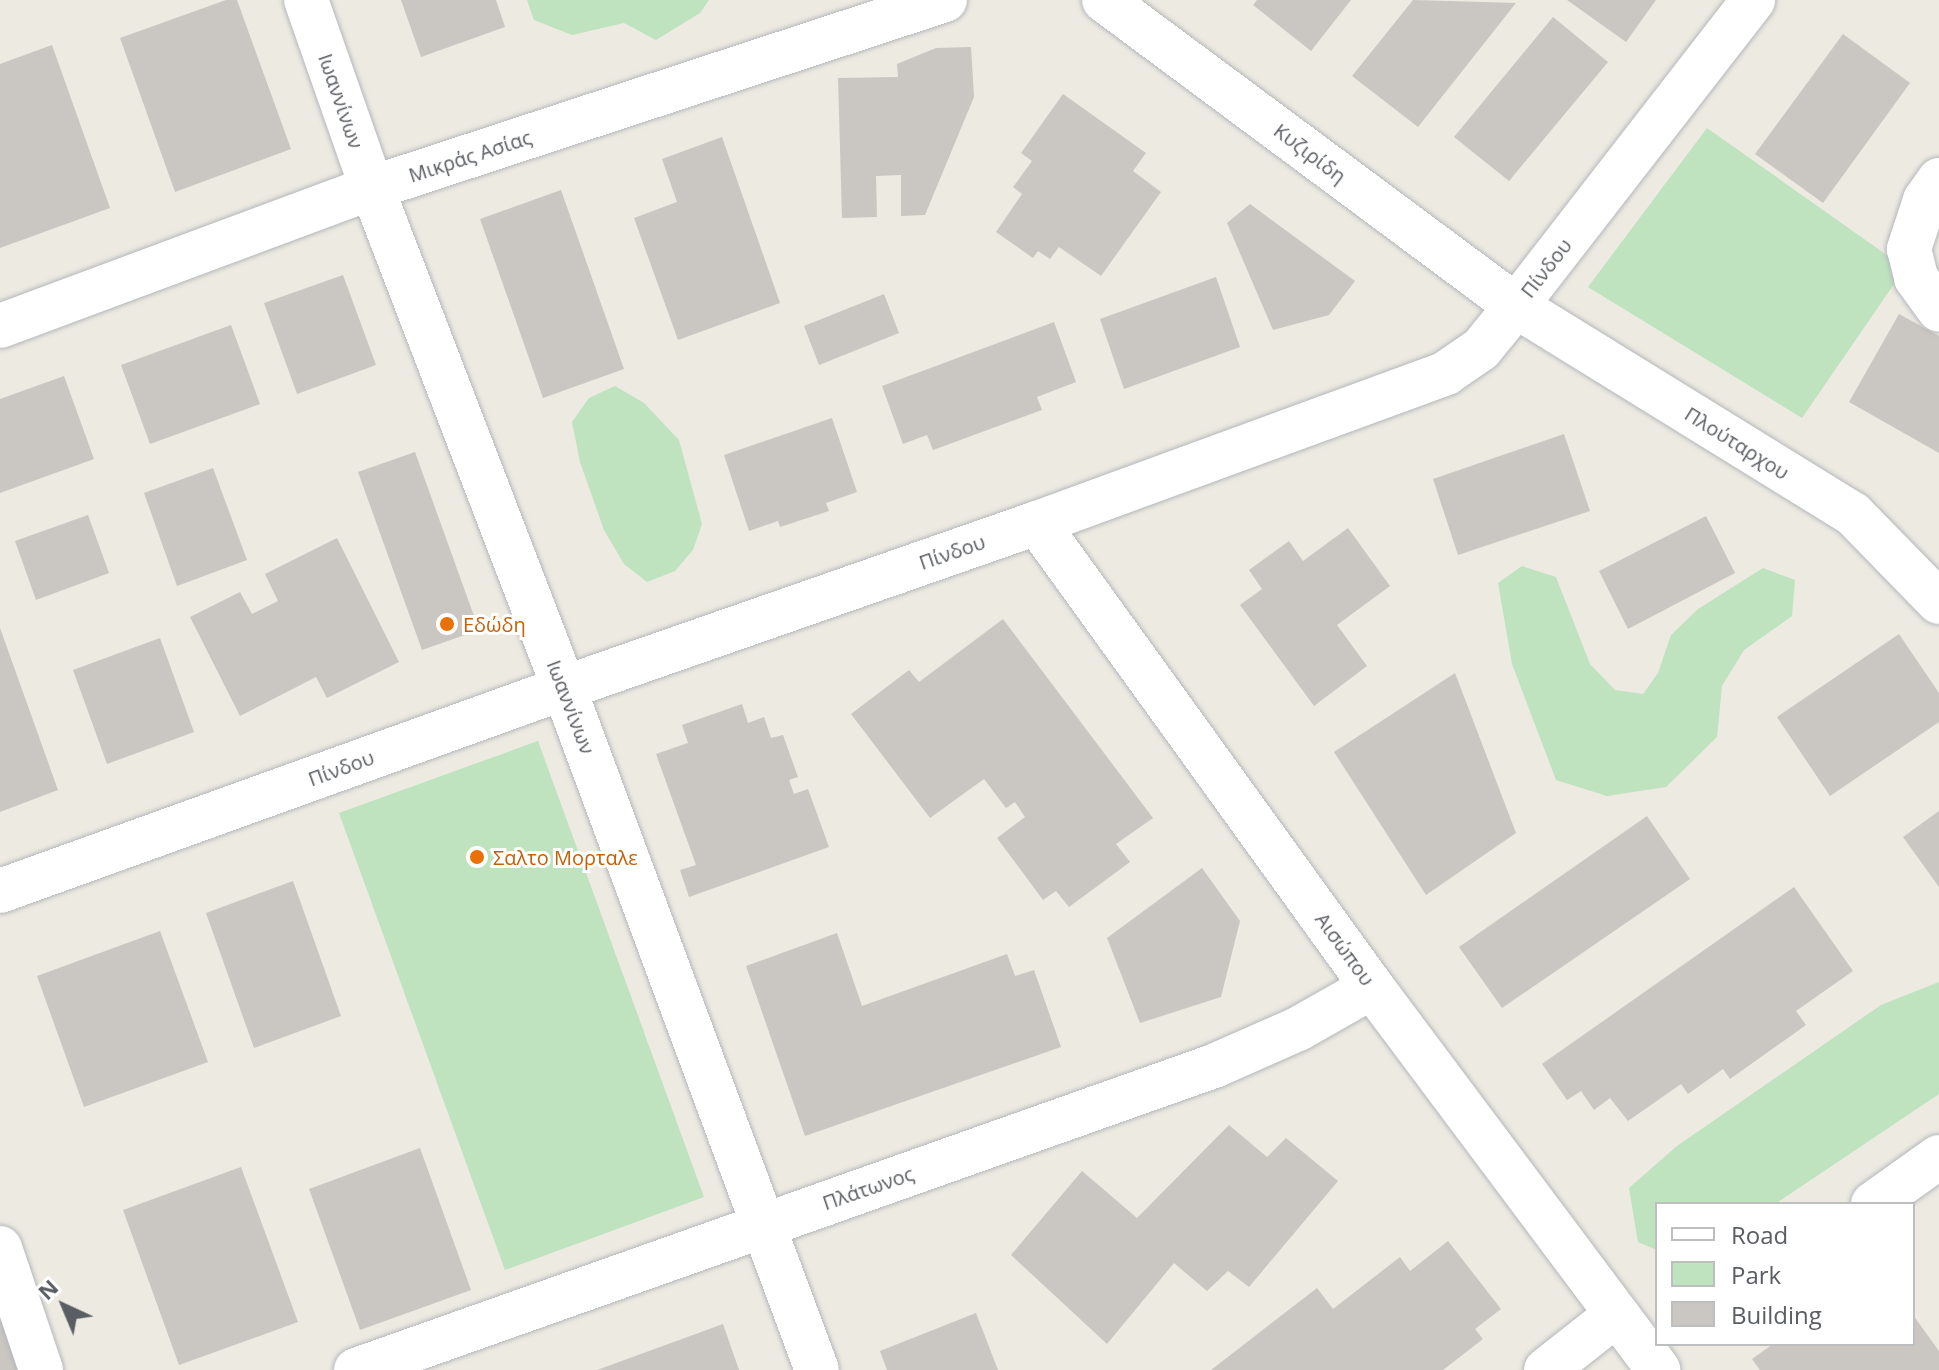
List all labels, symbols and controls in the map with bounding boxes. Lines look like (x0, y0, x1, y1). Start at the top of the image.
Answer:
street label: Ιωαννίνων (314, 50, 368, 152)
street label: Κυζιρίδη (1269, 118, 1351, 188)
street label: Μικράς Ασίας (405, 125, 535, 187)
street label: Πίνδου (1515, 234, 1577, 302)
street label: Πλούταρχου (1680, 401, 1794, 485)
street label: Πίνδου (916, 530, 988, 574)
place label: Εδώδη (463, 612, 526, 636)
marker: Εδώδη (438, 615, 456, 633)
street label: Ιωαννίνων (542, 657, 600, 757)
street label: Πίνδου (305, 745, 377, 791)
place label: Σαλτο Μορταλε (493, 845, 638, 869)
marker: Σαλτο Μορταλε (468, 848, 486, 866)
street label: Αισώπου (1310, 908, 1380, 990)
street label: Πλάτωνος (819, 1161, 917, 1215)
legend (1655, 1202, 1915, 1346)
text: Road (1731, 1218, 1788, 1251)
text: Park (1731, 1258, 1781, 1291)
north arrow (24, 1266, 104, 1346)
text: N (30, 1272, 64, 1306)
text: Building (1731, 1298, 1822, 1331)

